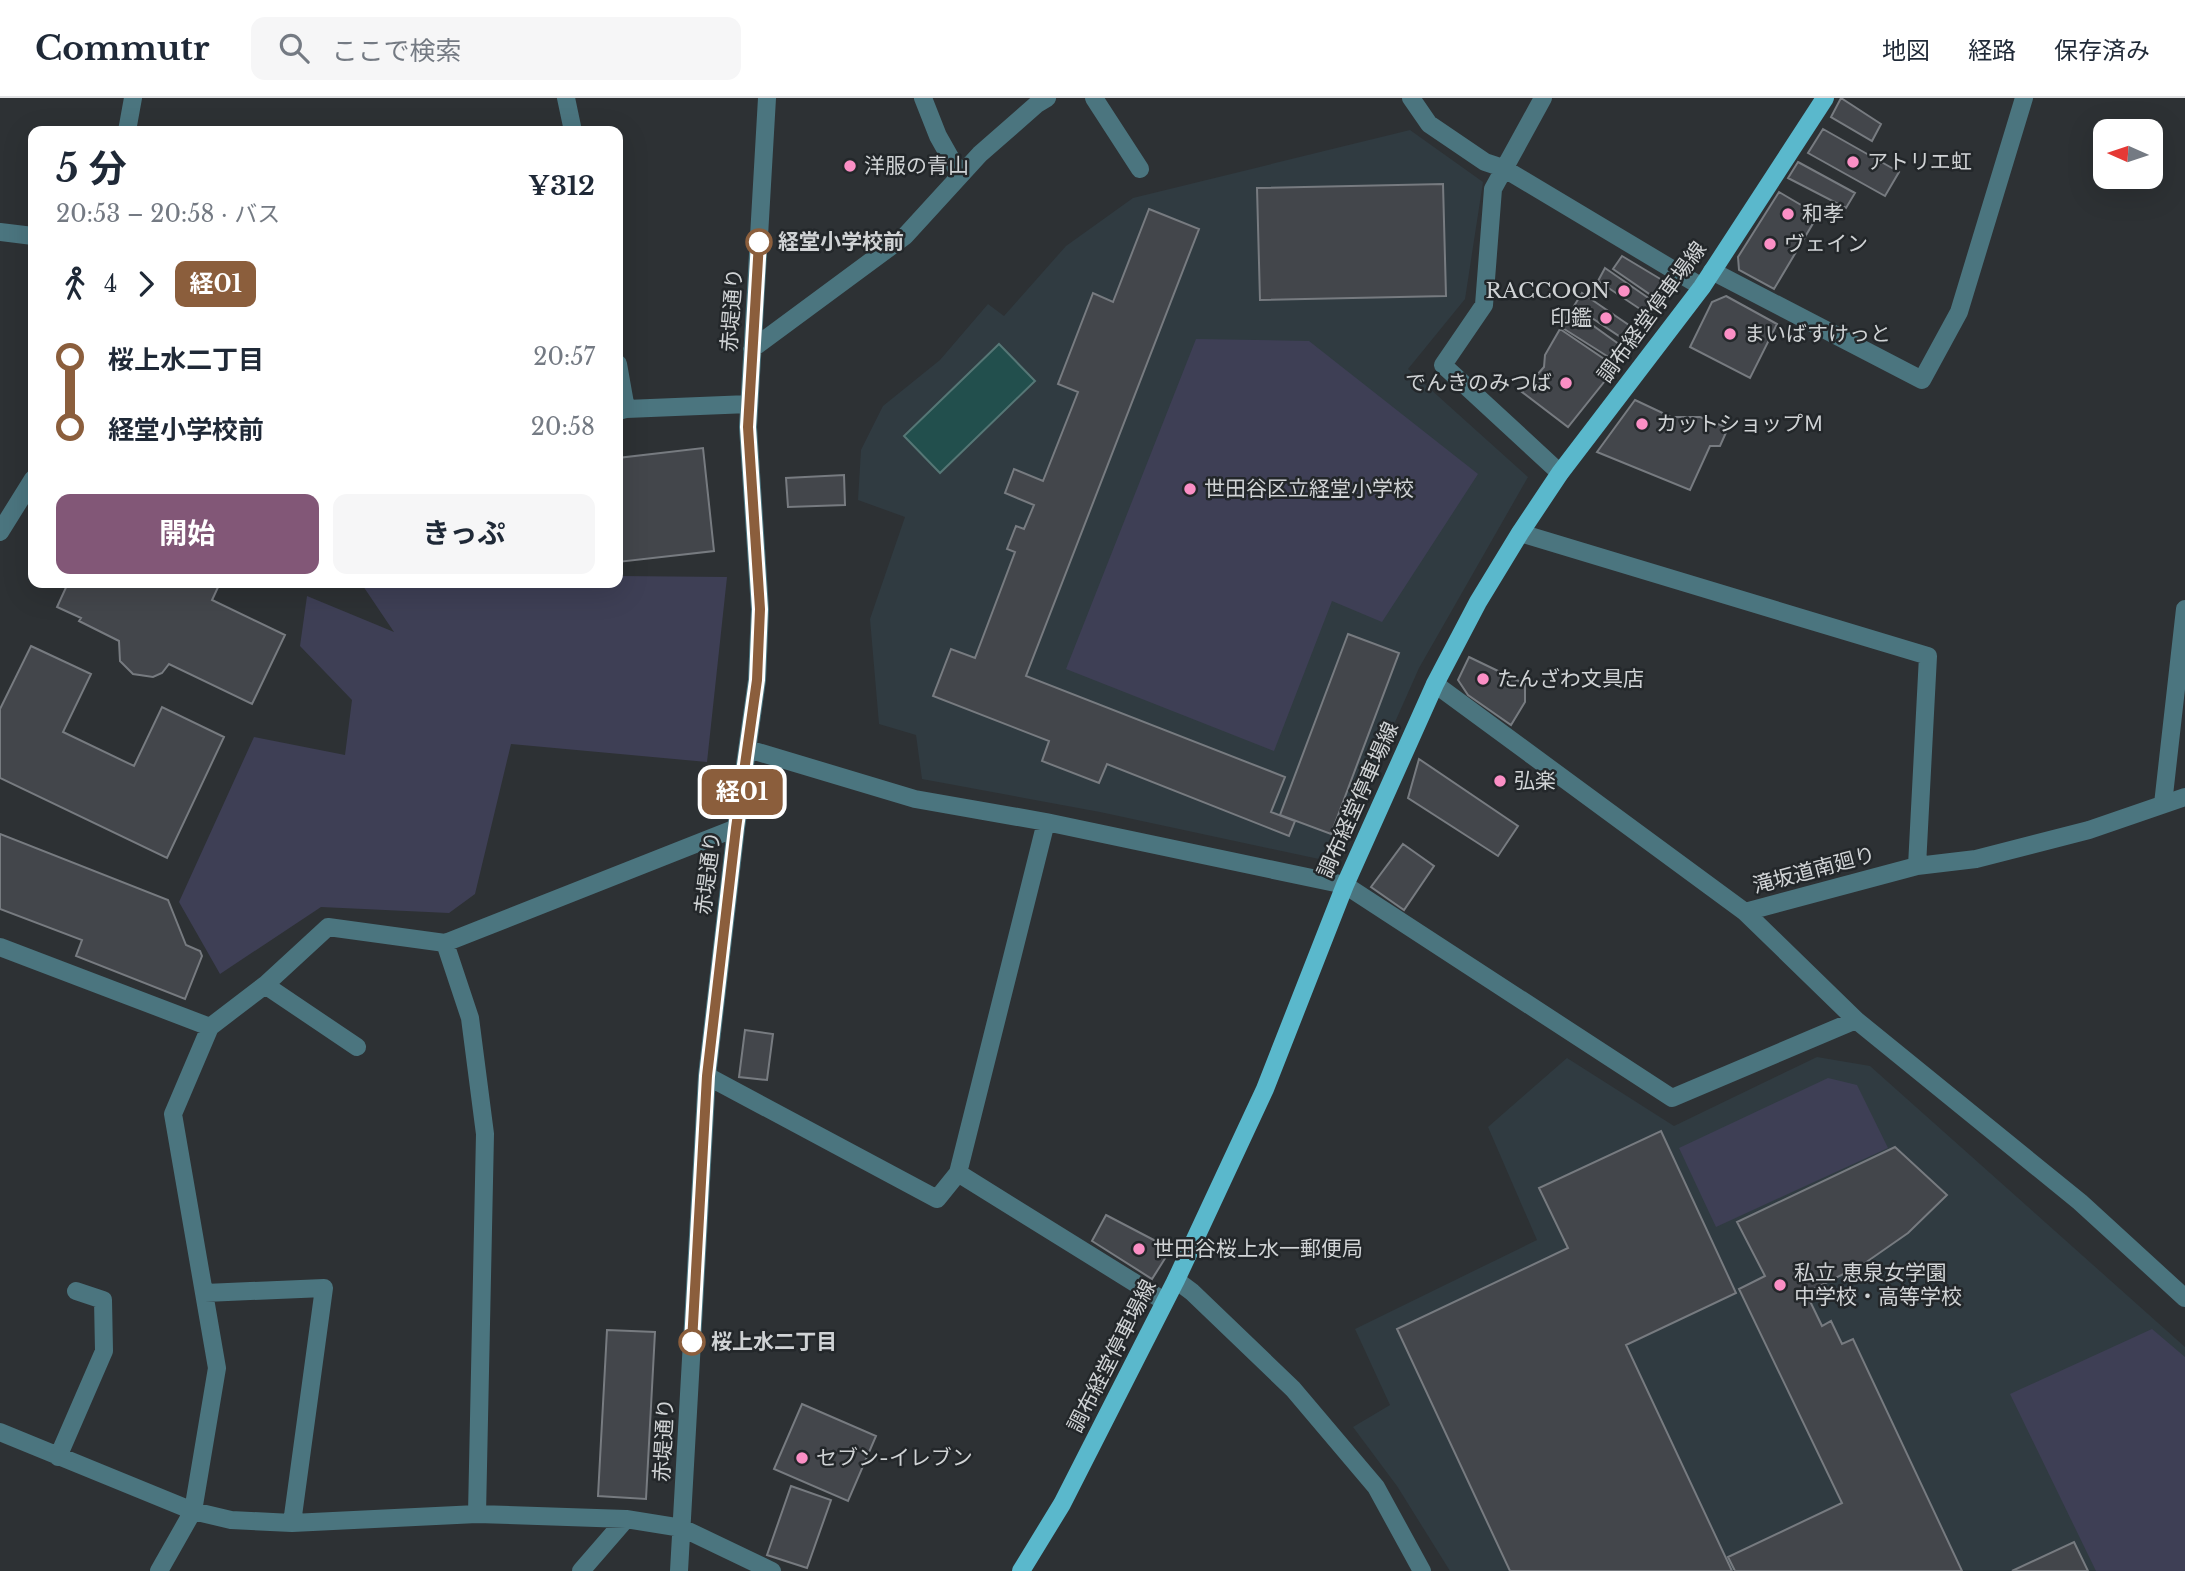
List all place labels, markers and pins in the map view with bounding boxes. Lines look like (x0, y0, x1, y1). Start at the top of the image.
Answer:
place label: アトリエ虹 (1867, 149, 1972, 175)
place label: 洋服の青山 (864, 153, 969, 179)
marker: アトリエ虹 (1845, 154, 1861, 170)
marker: 洋服の青山 (842, 158, 858, 174)
place label: 和孝 (1802, 201, 1844, 227)
marker: 和孝 (1780, 206, 1796, 222)
marker: 経堂小学校前 (746, 229, 772, 255)
place label: 経堂小学校前 (778, 229, 904, 255)
place label: ヴェイン (1784, 231, 1868, 257)
marker: ヴェイン (1762, 236, 1778, 252)
place label: RACCOON (1486, 278, 1610, 304)
marker: RACCOON (1616, 283, 1632, 299)
place label: 印鑑 (1550, 305, 1592, 331)
marker: 印鑑 (1598, 310, 1614, 326)
place label: まいばすけっと (1744, 321, 1891, 347)
marker: まいばすけっと (1722, 326, 1738, 342)
place label: でんきのみつば (1405, 370, 1552, 396)
marker: でんきのみつば (1558, 375, 1574, 391)
place label: カットショップＭ (1656, 411, 1824, 437)
marker: カットショップＭ (1634, 416, 1650, 432)
place label: 世田谷区立経堂小学校 (1204, 476, 1414, 502)
marker: 世田谷区立経堂小学校 (1182, 481, 1198, 497)
place label: たんざわ文具店 (1497, 666, 1644, 692)
marker: たんざわ文具店 (1475, 671, 1491, 687)
place label: 弘楽 (1514, 768, 1556, 794)
marker: 弘楽 (1492, 773, 1508, 789)
place label: 世田谷桜上水一郵便局 (1153, 1236, 1363, 1262)
marker: 世田谷桜上水一郵便局 (1131, 1241, 1147, 1257)
place label: 私立 恵泉女学園 中学校・高等学校 (1794, 1260, 1962, 1310)
marker: 私立 恵泉女学園 中学校・高等学校 (1772, 1277, 1788, 1293)
marker: 桜上水二丁目 (679, 1329, 705, 1355)
place label: 桜上水二丁目 (711, 1329, 837, 1355)
place label: セブン-イレブン (816, 1445, 973, 1471)
marker: セブン-イレブン (794, 1450, 810, 1466)

